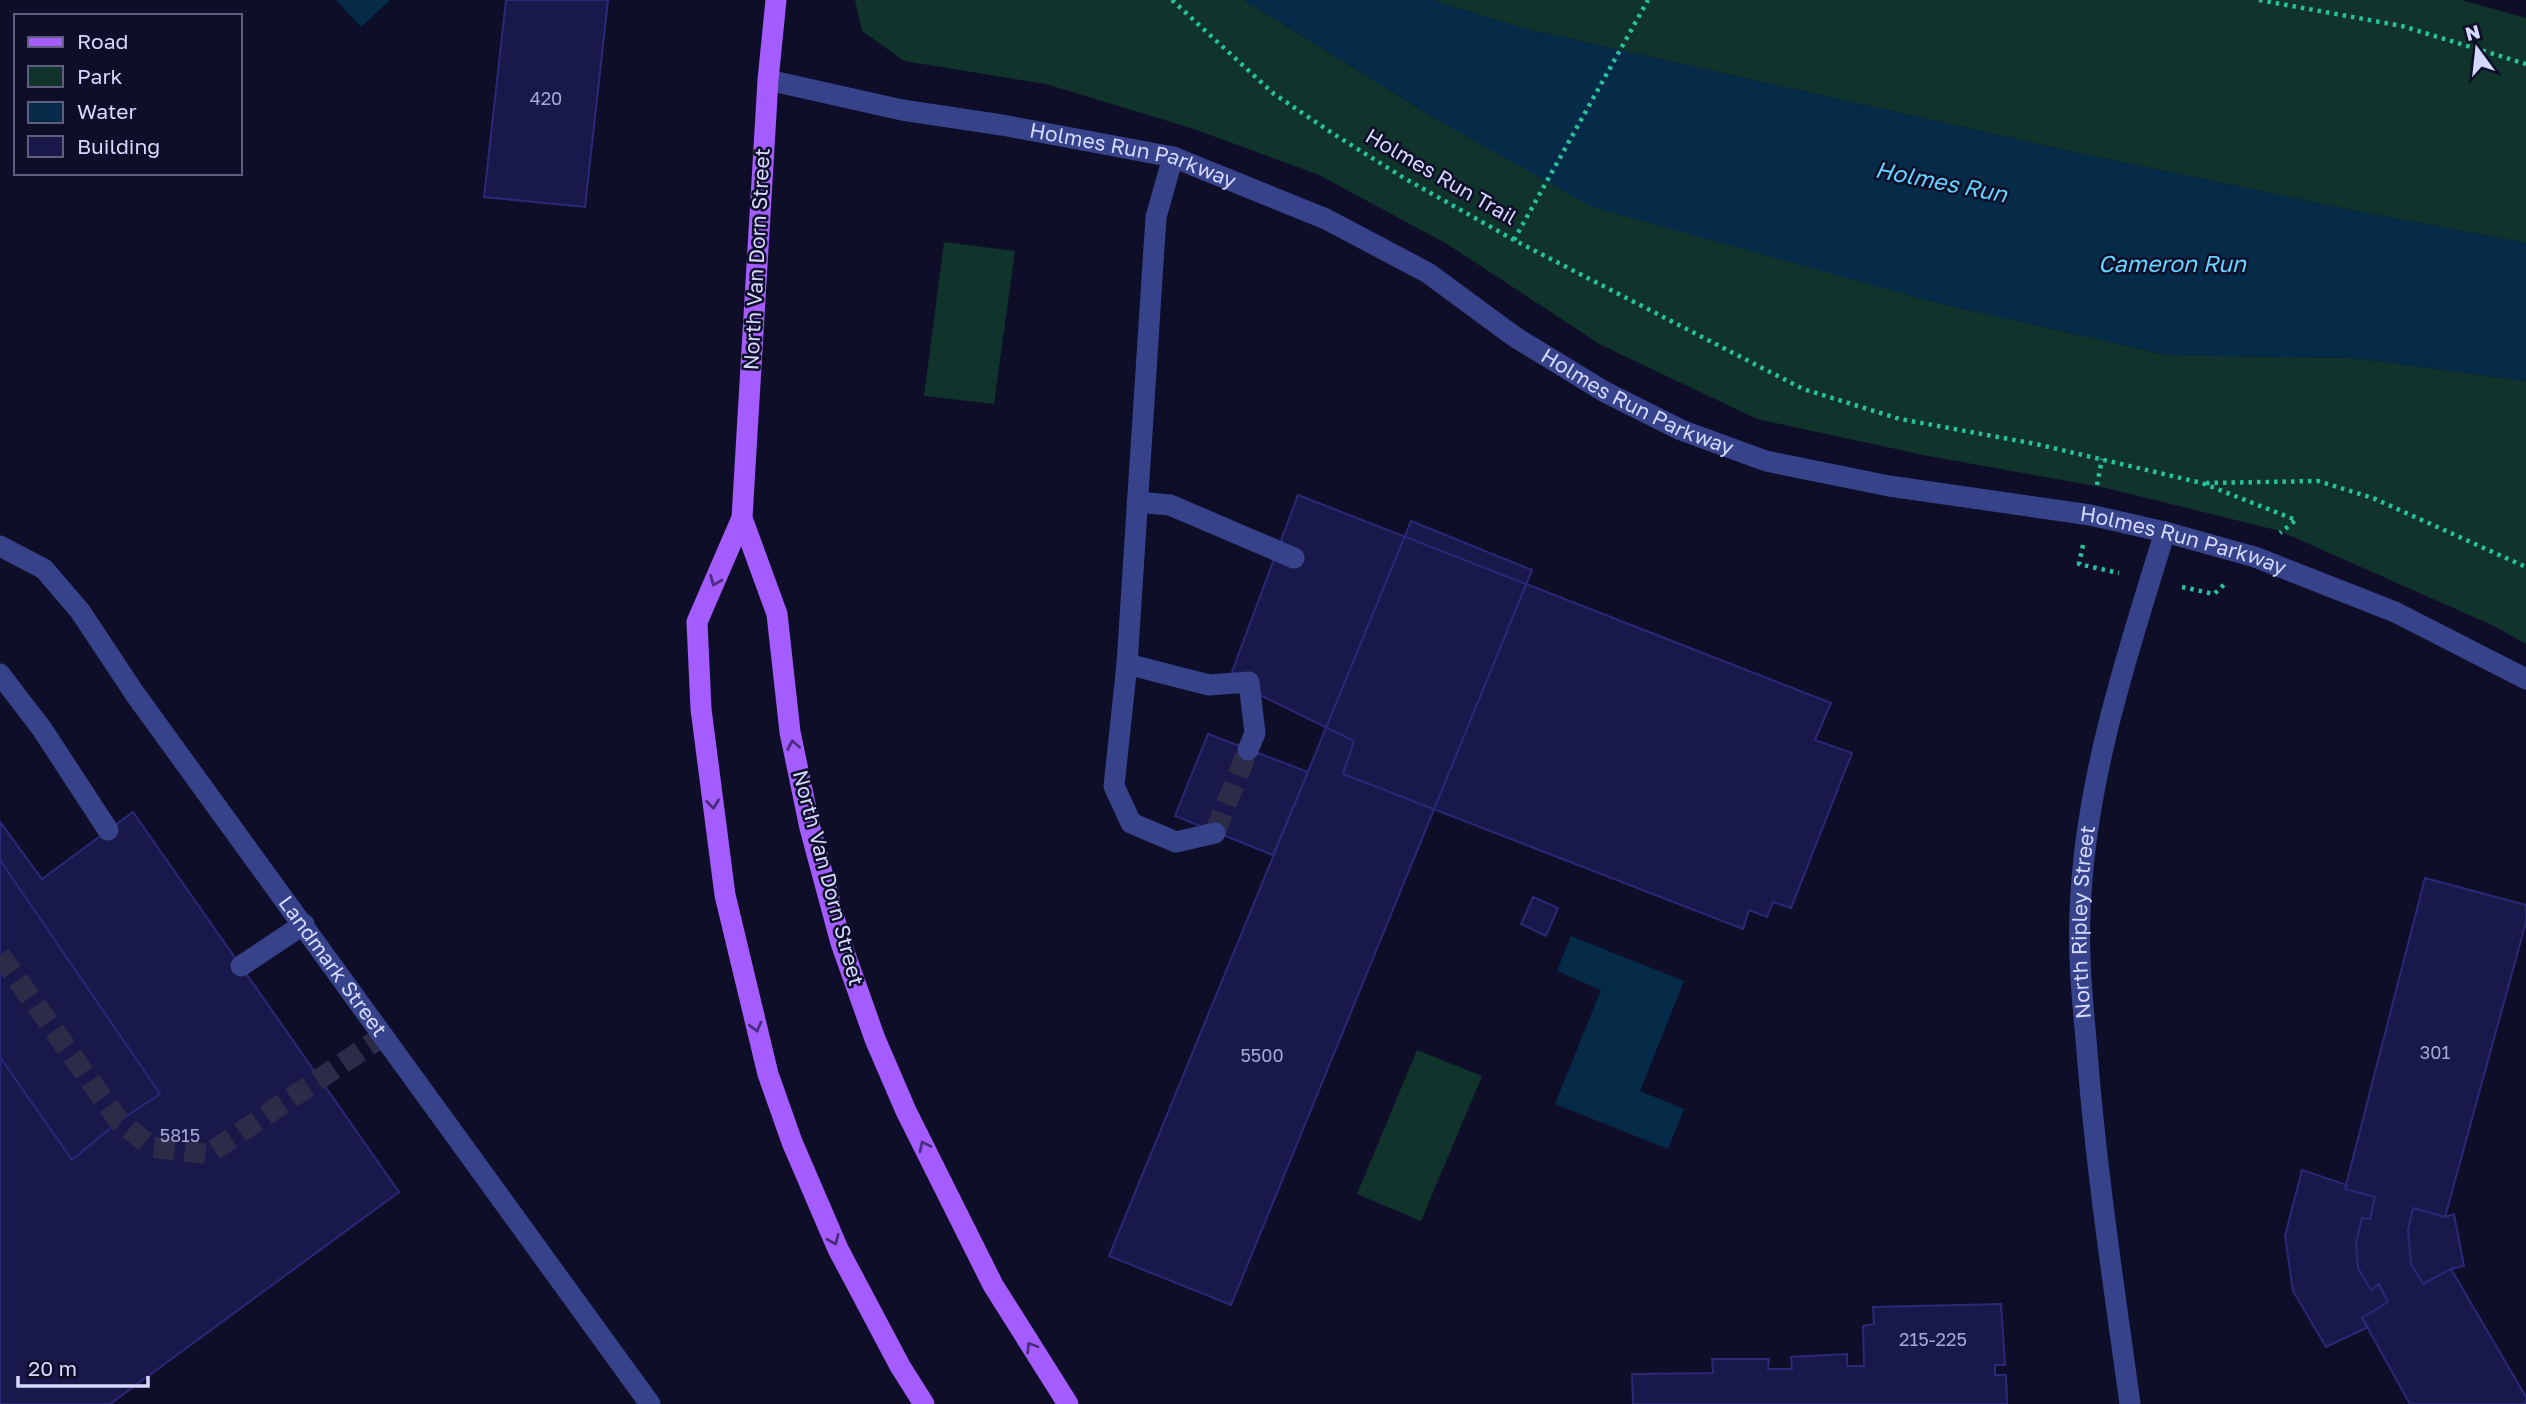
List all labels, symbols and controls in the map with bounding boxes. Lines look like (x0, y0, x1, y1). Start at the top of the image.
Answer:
legend (14, 14, 242, 175)
north arrow (2442, 14, 2512, 84)
text: N (2463, 19, 2482, 45)
text: Road (77, 28, 128, 54)
text: Park (77, 63, 123, 89)
house number: 420 (530, 87, 562, 109)
text: Water (77, 98, 137, 124)
street label: Holmes Run Parkway (1027, 116, 1241, 193)
street label: Holmes Run Trail (1361, 122, 1522, 230)
text: Building (77, 133, 160, 159)
street label: North Van Dorn Street (737, 147, 775, 371)
water label: Holmes Run (1873, 155, 2010, 208)
water label: Cameron Run (2098, 249, 2247, 277)
street label: Holmes Run Parkway (1537, 342, 1738, 460)
street label: Holmes Run Parkway (2079, 500, 2291, 580)
one-way arrow (709, 574, 723, 586)
one-way arrow (786, 739, 801, 751)
street label: North Van Dorn Street (788, 767, 870, 989)
one-way arrow (705, 798, 720, 810)
street label: North Ripley Street (2066, 823, 2100, 1020)
street label: Landmark Street (274, 890, 393, 1041)
one-way arrow (748, 1021, 762, 1033)
house number: 301 (2420, 1041, 2450, 1063)
house number: 5500 (1240, 1044, 1284, 1066)
house number: 5815 (160, 1124, 200, 1146)
one-way arrow (918, 1141, 932, 1153)
one-way arrow (826, 1233, 840, 1245)
house number: 215-225 (1899, 1328, 1967, 1350)
one-way arrow (1026, 1341, 1039, 1354)
scale bar (18, 1344, 147, 1388)
text: 20 m (28, 1355, 77, 1381)

